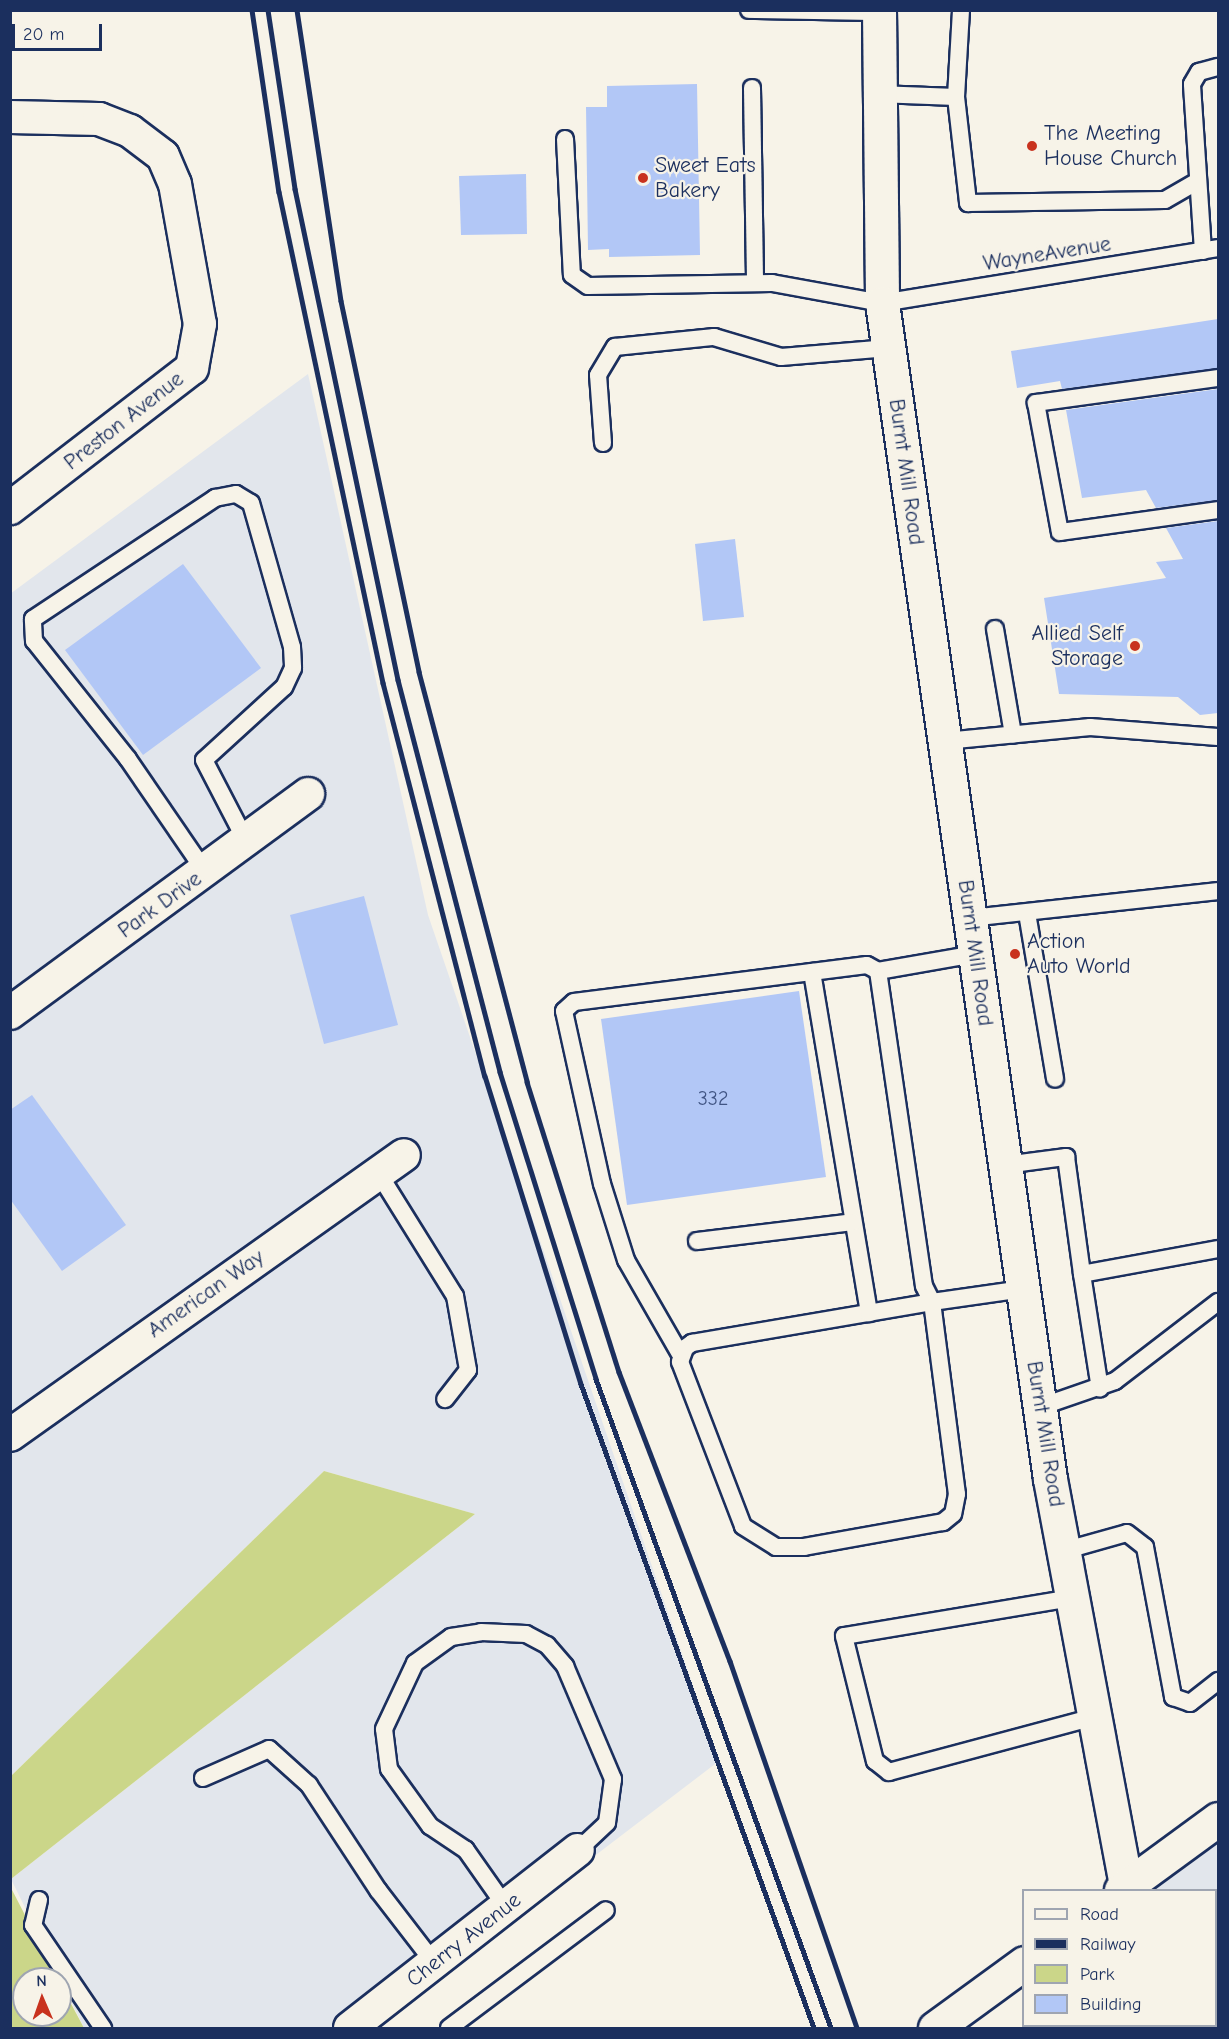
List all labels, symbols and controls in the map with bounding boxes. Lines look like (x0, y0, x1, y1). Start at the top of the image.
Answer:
scale bar (15, 12, 105, 50)
text: 20 m (23, 24, 64, 45)
place label: The Meeting House Church (1044, 120, 1177, 172)
marker: The Meeting House Church (1025, 139, 1039, 153)
place label: Sweet Eats Bakery (655, 152, 756, 204)
marker: Sweet Eats Bakery (636, 171, 650, 185)
street label: WayneAvenue (981, 231, 1113, 277)
street label: Preston Avenue (59, 366, 189, 476)
street label: Burnt Mill Road (883, 397, 929, 547)
place label: Allied Self Storage (1031, 620, 1123, 672)
marker: Allied Self Storage (1128, 639, 1142, 653)
street label: Park Drive (113, 866, 207, 944)
street label: Burnt Mill Road (952, 878, 998, 1028)
place label: Action Auto World (1027, 928, 1131, 980)
marker: Action Auto World (1008, 947, 1022, 961)
house number: 332 (698, 1086, 728, 1110)
street label: American Way (143, 1244, 269, 1344)
street label: Burnt Mill Road (1020, 1359, 1070, 1509)
street label: Cherry Avenue (402, 1887, 526, 1993)
legend (1022, 1889, 1217, 2027)
text: Road (1080, 1904, 1119, 1925)
text: Railway (1080, 1934, 1136, 1955)
text: Park (1080, 1964, 1114, 1985)
north arrow (12, 1967, 72, 2027)
text: N (36, 1972, 47, 1990)
text: Building (1080, 1994, 1142, 2015)

